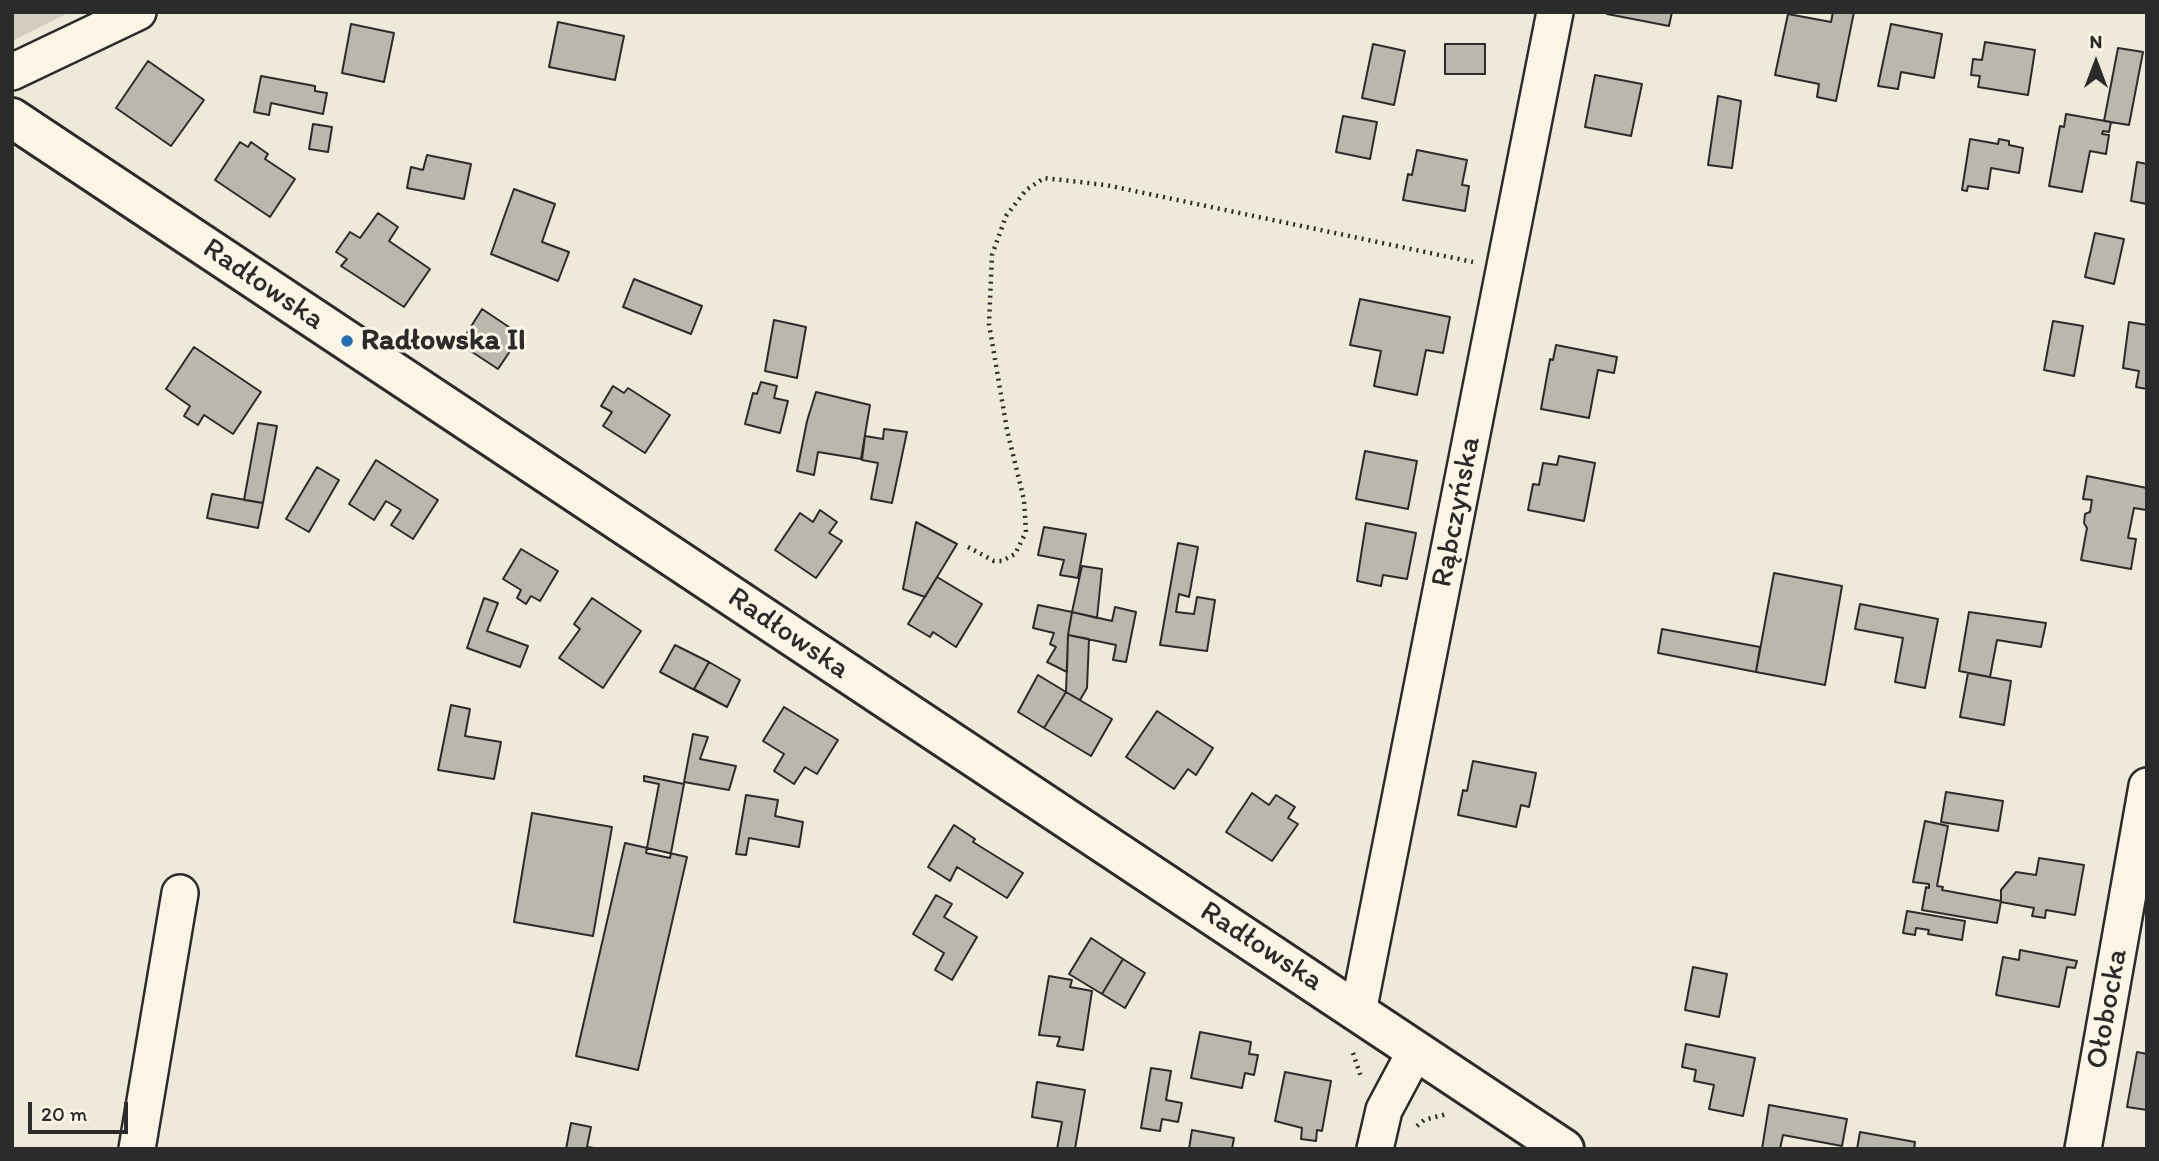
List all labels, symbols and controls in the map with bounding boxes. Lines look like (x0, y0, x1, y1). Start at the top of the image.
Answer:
north arrow (2061, 28, 2131, 98)
text: N (2090, 30, 2102, 53)
street label: Radłowska (195, 231, 331, 339)
place label: Radłowska II (361, 323, 526, 359)
marker: Radłowska II (339, 333, 355, 349)
street label: Rąbczyńska (1425, 434, 1489, 590)
street label: Radłowska (720, 580, 856, 688)
street label: Radłowska (1193, 894, 1329, 1000)
street label: Ołobocka (2080, 946, 2136, 1072)
scale bar (32, 1088, 131, 1132)
text: 20 m (41, 1101, 87, 1126)

